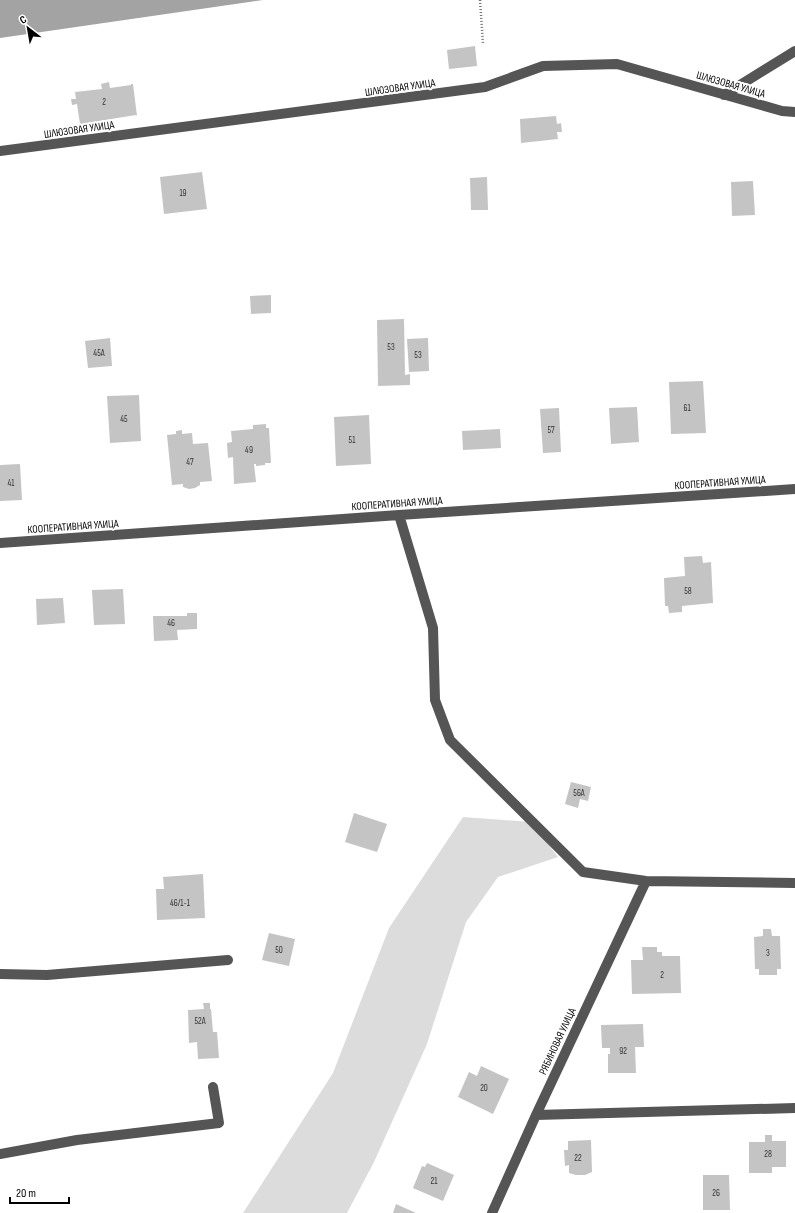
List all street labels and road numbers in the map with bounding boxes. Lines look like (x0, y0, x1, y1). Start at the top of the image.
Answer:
street label: ШЛЮЗОВАЯ УЛИЦА (695, 68, 767, 101)
street label: ШЛЮЗОВАЯ УЛИЦА (364, 76, 436, 99)
street label: ШЛЮЗОВАЯ УЛИЦА (43, 118, 115, 141)
street label: КООПЕРАТИВНАЯ УЛИЦА (674, 473, 766, 492)
street label: КООПЕРАТИВНАЯ УЛИЦА (351, 494, 443, 513)
street label: КООПЕРАТИВНАЯ УЛИЦА (27, 517, 119, 536)
street label: РЯБИНОВАЯ УЛИЦА (536, 1005, 579, 1077)

